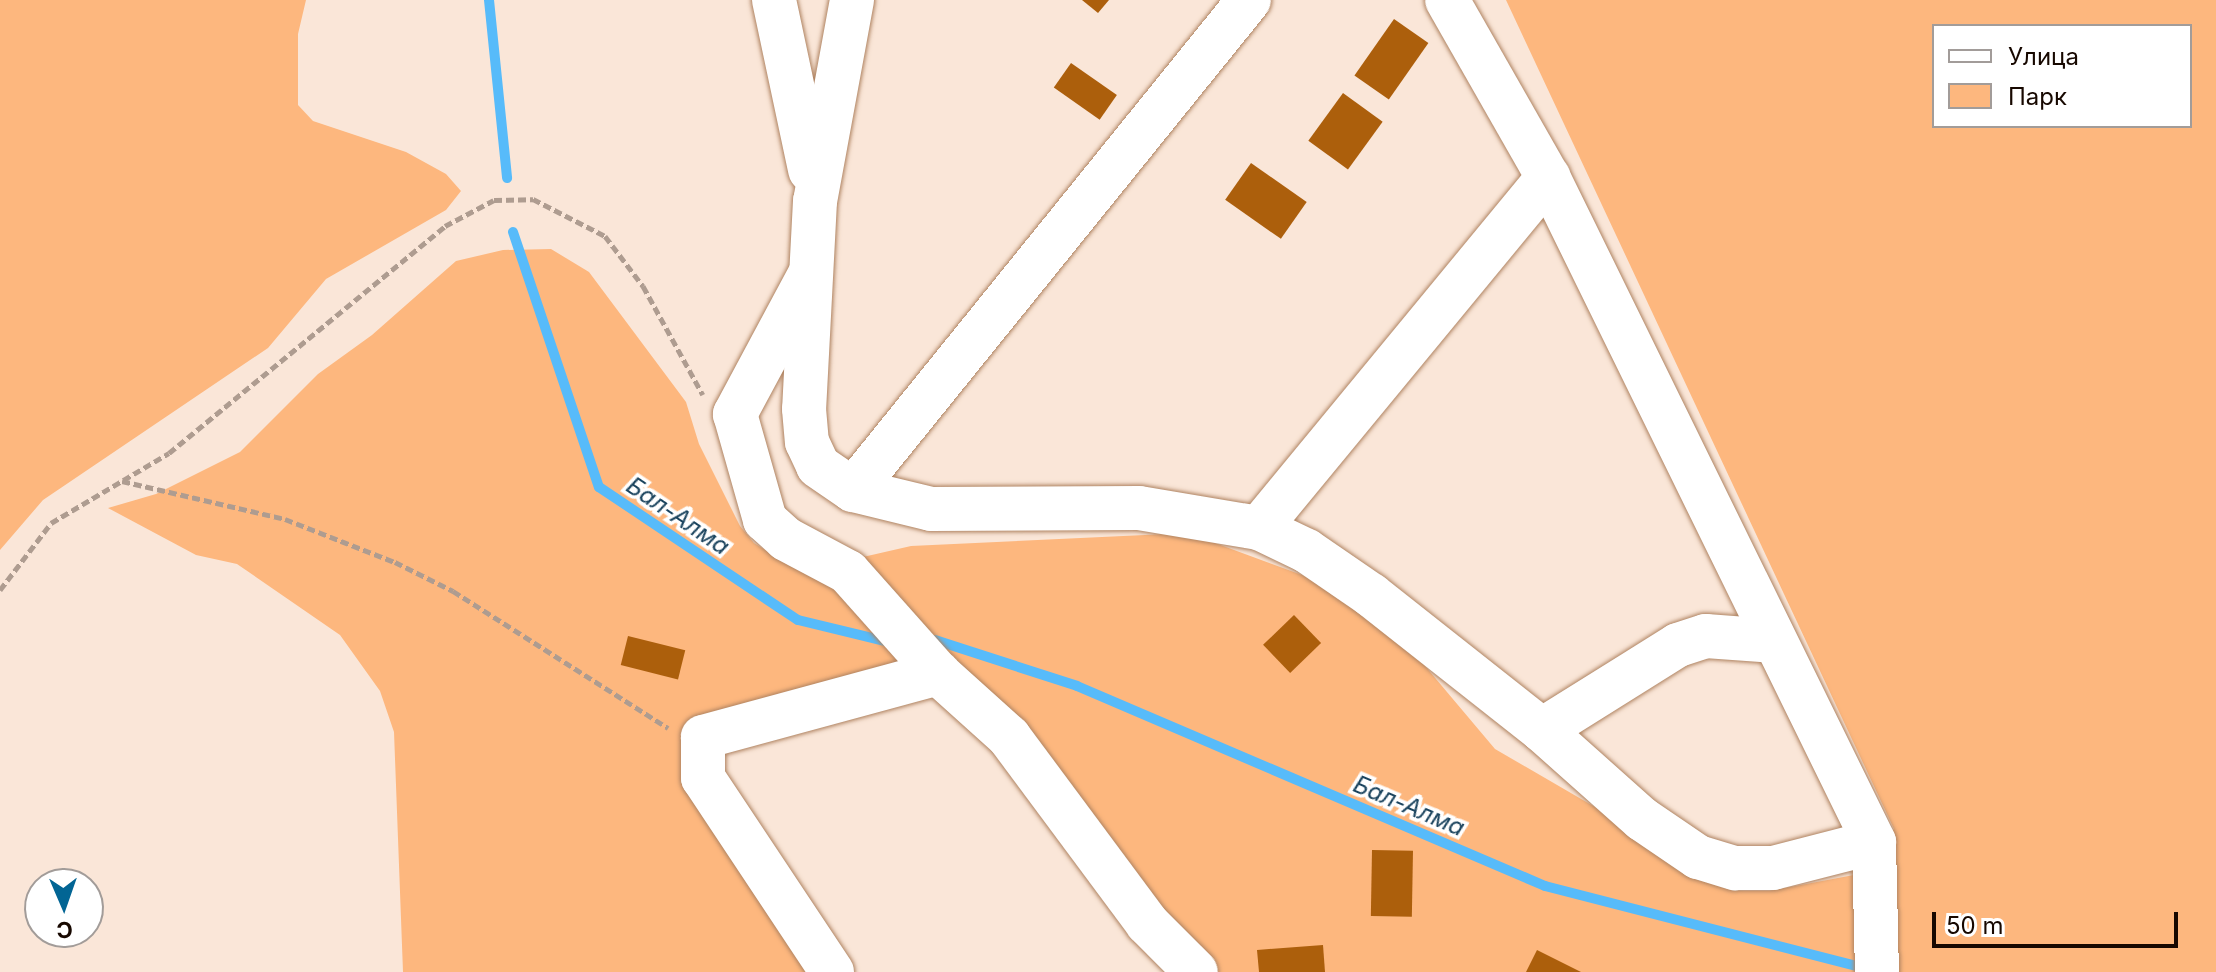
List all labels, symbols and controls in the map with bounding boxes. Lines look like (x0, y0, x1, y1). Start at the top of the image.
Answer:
legend (1932, 24, 2192, 128)
text: Улица (2008, 42, 2079, 71)
text: Парк (2008, 82, 2067, 111)
water label: Бал-Алма (621, 471, 735, 561)
water label: Бал-Алма (1349, 770, 1469, 842)
north arrow (24, 868, 104, 948)
scale bar (1936, 896, 2182, 946)
text: 50 m (1946, 911, 2004, 940)
text: С (56, 917, 73, 943)

